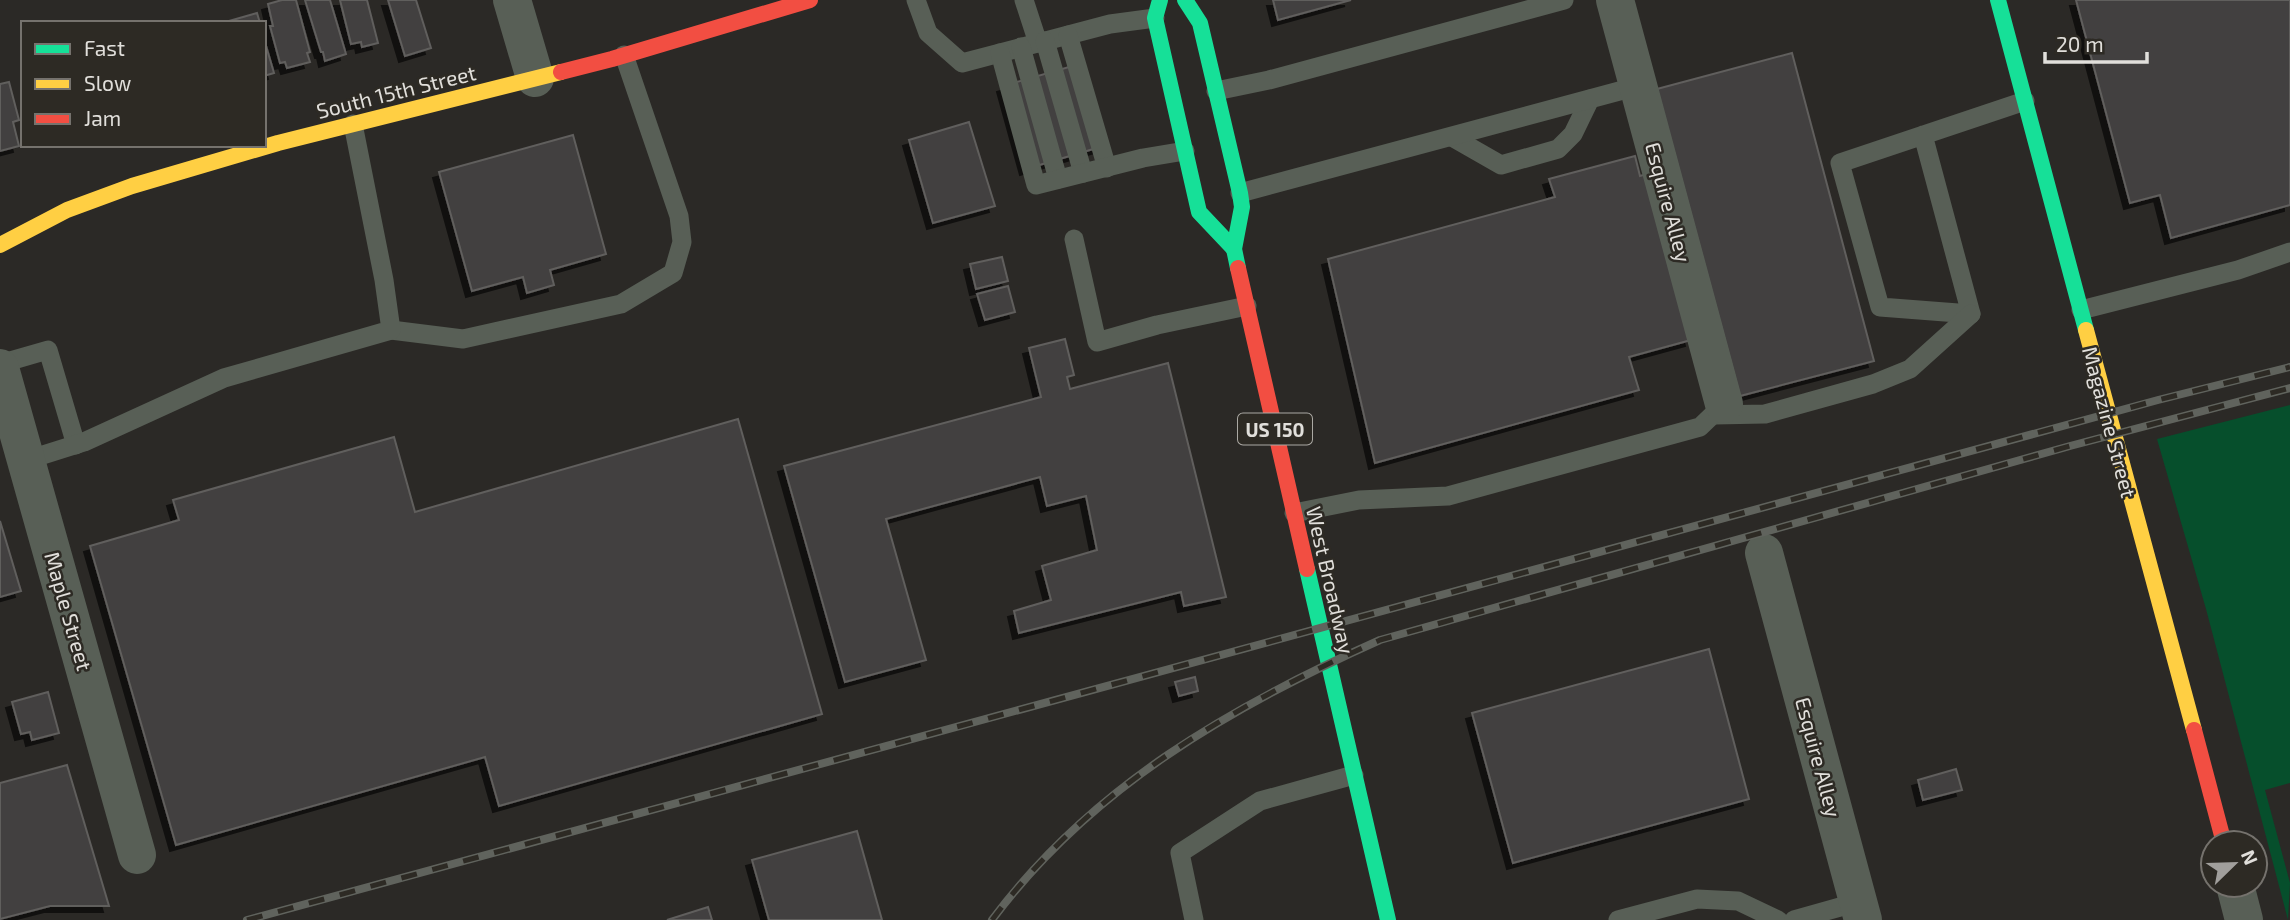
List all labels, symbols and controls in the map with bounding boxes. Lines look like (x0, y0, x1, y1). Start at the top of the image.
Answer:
legend (21, 21, 266, 147)
scale bar (2045, 21, 2146, 65)
text: 20 m (2056, 31, 2104, 56)
text: Fast (84, 35, 125, 60)
street label: South 15th Street (314, 59, 478, 123)
text: Slow (84, 70, 131, 95)
text: Jam (84, 105, 121, 130)
street label: Esquire Alley (1641, 139, 1697, 265)
street label: Magazine Street (2078, 344, 2142, 500)
road number: US 150 (1238, 414, 1312, 444)
street label: West Broadway (1302, 504, 1360, 656)
street label: Maple Street (40, 549, 98, 673)
street label: Esquire Alley (1791, 694, 1847, 820)
north arrow (2199, 829, 2269, 899)
text: N (2237, 846, 2263, 868)

